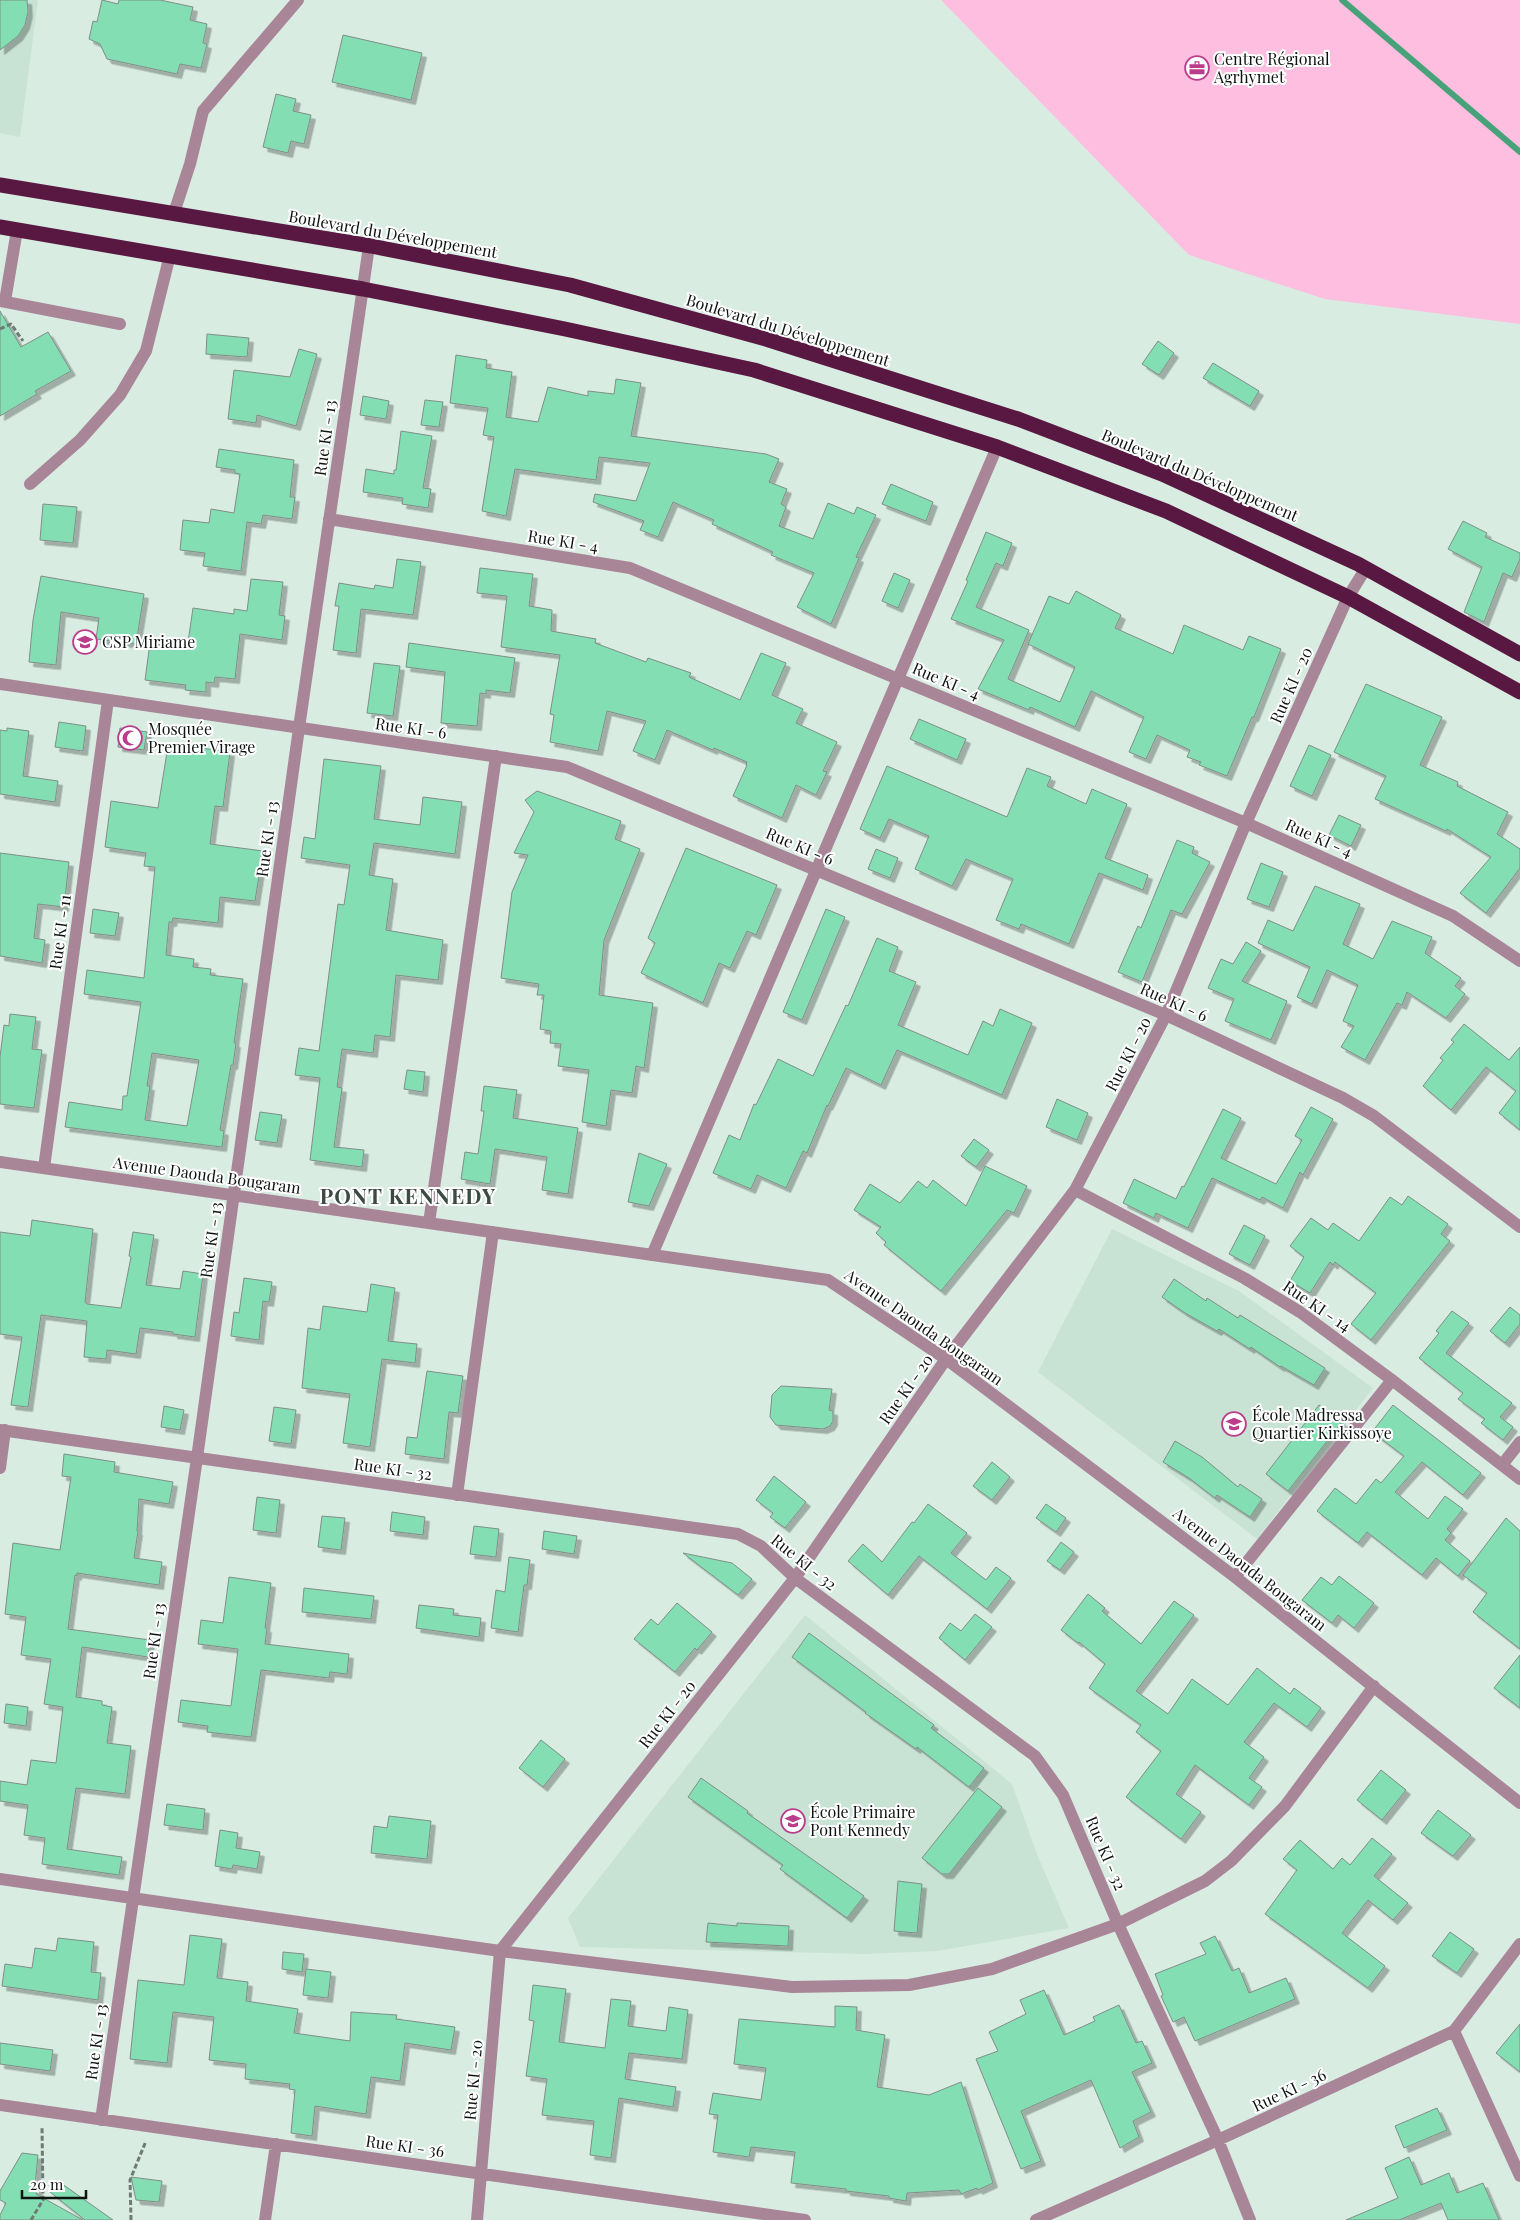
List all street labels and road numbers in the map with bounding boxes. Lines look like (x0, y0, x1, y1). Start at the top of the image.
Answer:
street label: Boulevard du Développement (287, 205, 499, 262)
street label: Boulevard du Développement (684, 289, 893, 371)
street label: Rue KI - 13 (309, 399, 340, 477)
street label: Boulevard du Développement (1099, 424, 1302, 526)
street label: Rue KI - 4 (526, 525, 600, 556)
street label: Rue KI - 20 (1265, 644, 1317, 726)
street label: Rue KI - 4 (909, 657, 983, 704)
street label: Rue KI - 6 (374, 712, 448, 743)
street label: Rue KI - 13 (251, 800, 282, 878)
street label: Rue KI - 4 (1282, 813, 1356, 862)
street label: Rue KI - 6 (763, 822, 837, 869)
street label: Rue KI - 11 (44, 893, 75, 971)
street label: Rue KI - 6 (1137, 977, 1211, 1026)
street label: Rue KI - 20 (1100, 1013, 1155, 1095)
street label: Avenue Daouda Bougaram (111, 1151, 302, 1198)
street label: Rue KI - 13 (195, 1201, 226, 1279)
street label: Avenue Daouda Bougaram (840, 1263, 1008, 1389)
street label: Rue KI - 14 (1279, 1275, 1355, 1336)
street label: Rue KI - 20 (874, 1350, 937, 1428)
street label: Rue KI - 32 (353, 1453, 433, 1484)
street label: Avenue Daouda Bougaram (1169, 1502, 1331, 1635)
street label: Rue KI - 32 (767, 1529, 841, 1594)
street label: Rue KI - 13 (138, 1602, 169, 1680)
street label: Rue KI - 20 (633, 1675, 700, 1752)
street label: Rue KI - 32 (1081, 1813, 1131, 1893)
street label: Rue KI - 13 (80, 2003, 111, 2081)
street label: Rue KI - 20 (459, 2039, 486, 2121)
street label: Rue KI - 36 (1249, 2063, 1329, 2116)
street label: Rue KI - 36 (364, 2130, 446, 2161)

